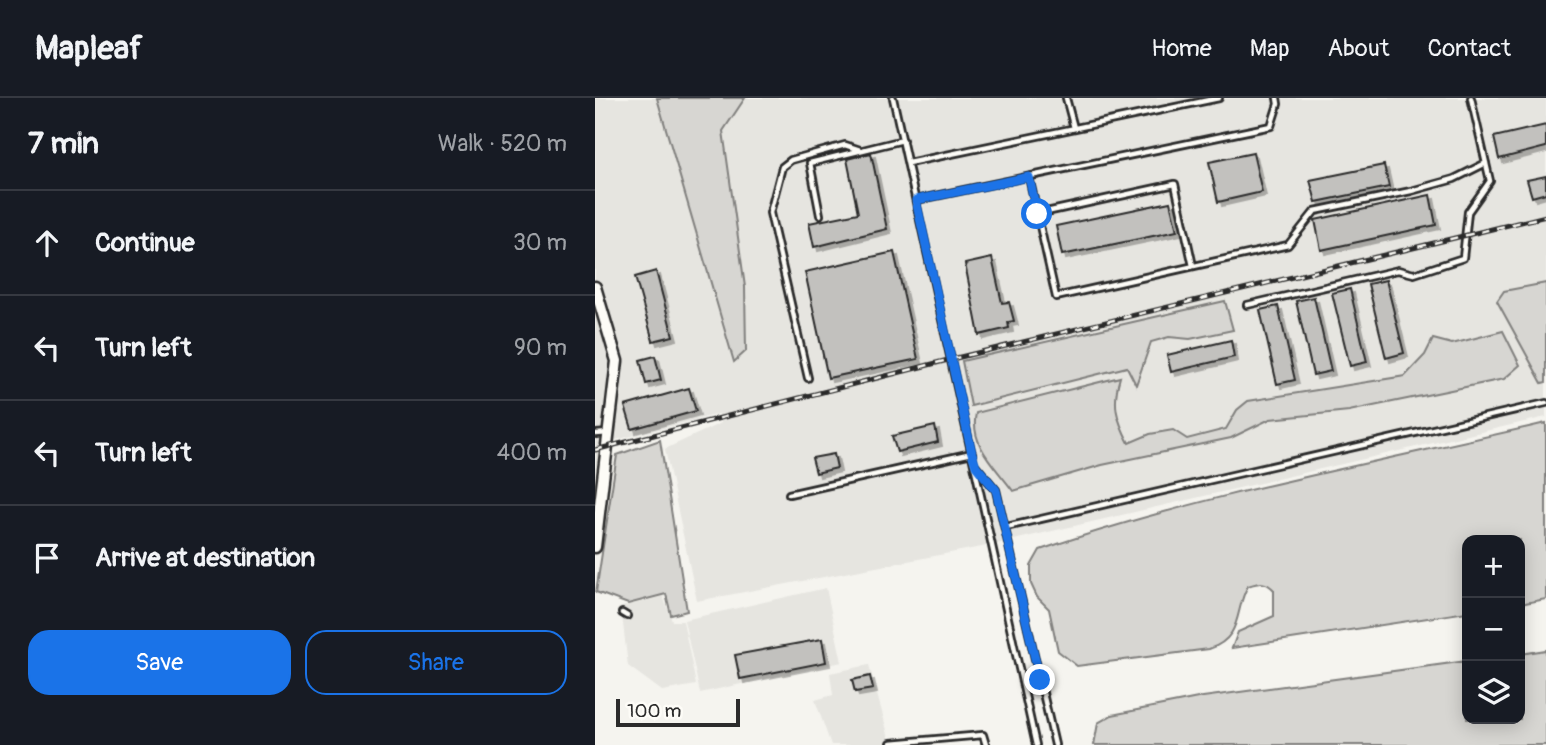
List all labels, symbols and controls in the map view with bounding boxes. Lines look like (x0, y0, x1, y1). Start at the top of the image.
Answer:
text: Mapleaf (35, 28, 143, 69)
text: Home (1151, 34, 1212, 63)
text: Map (1250, 34, 1290, 63)
text: About (1328, 34, 1390, 63)
text: Contact (1428, 34, 1511, 63)
text: 7 min (28, 125, 99, 162)
text: Walk · 520 m (438, 129, 567, 158)
route start (1021, 198, 1052, 229)
icon: ahead (28, 224, 66, 262)
text: Continue (95, 227, 195, 259)
text: 30 m (513, 228, 567, 257)
icon: left (28, 329, 66, 367)
text: Turn left (95, 332, 191, 364)
text: 90 m (514, 333, 567, 362)
icon: left (28, 434, 66, 472)
text: Turn left (95, 437, 191, 469)
text: 400 m (497, 438, 567, 467)
map controls (1462, 535, 1525, 724)
button: + (1462, 535, 1525, 598)
icon: arrive (28, 539, 66, 577)
text: Arrive at destination (95, 542, 315, 574)
button: − (1462, 598, 1525, 661)
button: Save (28, 630, 291, 695)
button: Share (305, 630, 567, 695)
button: layers (1462, 661, 1525, 724)
route end (1024, 664, 1055, 695)
scale bar (616, 696, 740, 728)
text: 100 m (627, 699, 681, 723)

